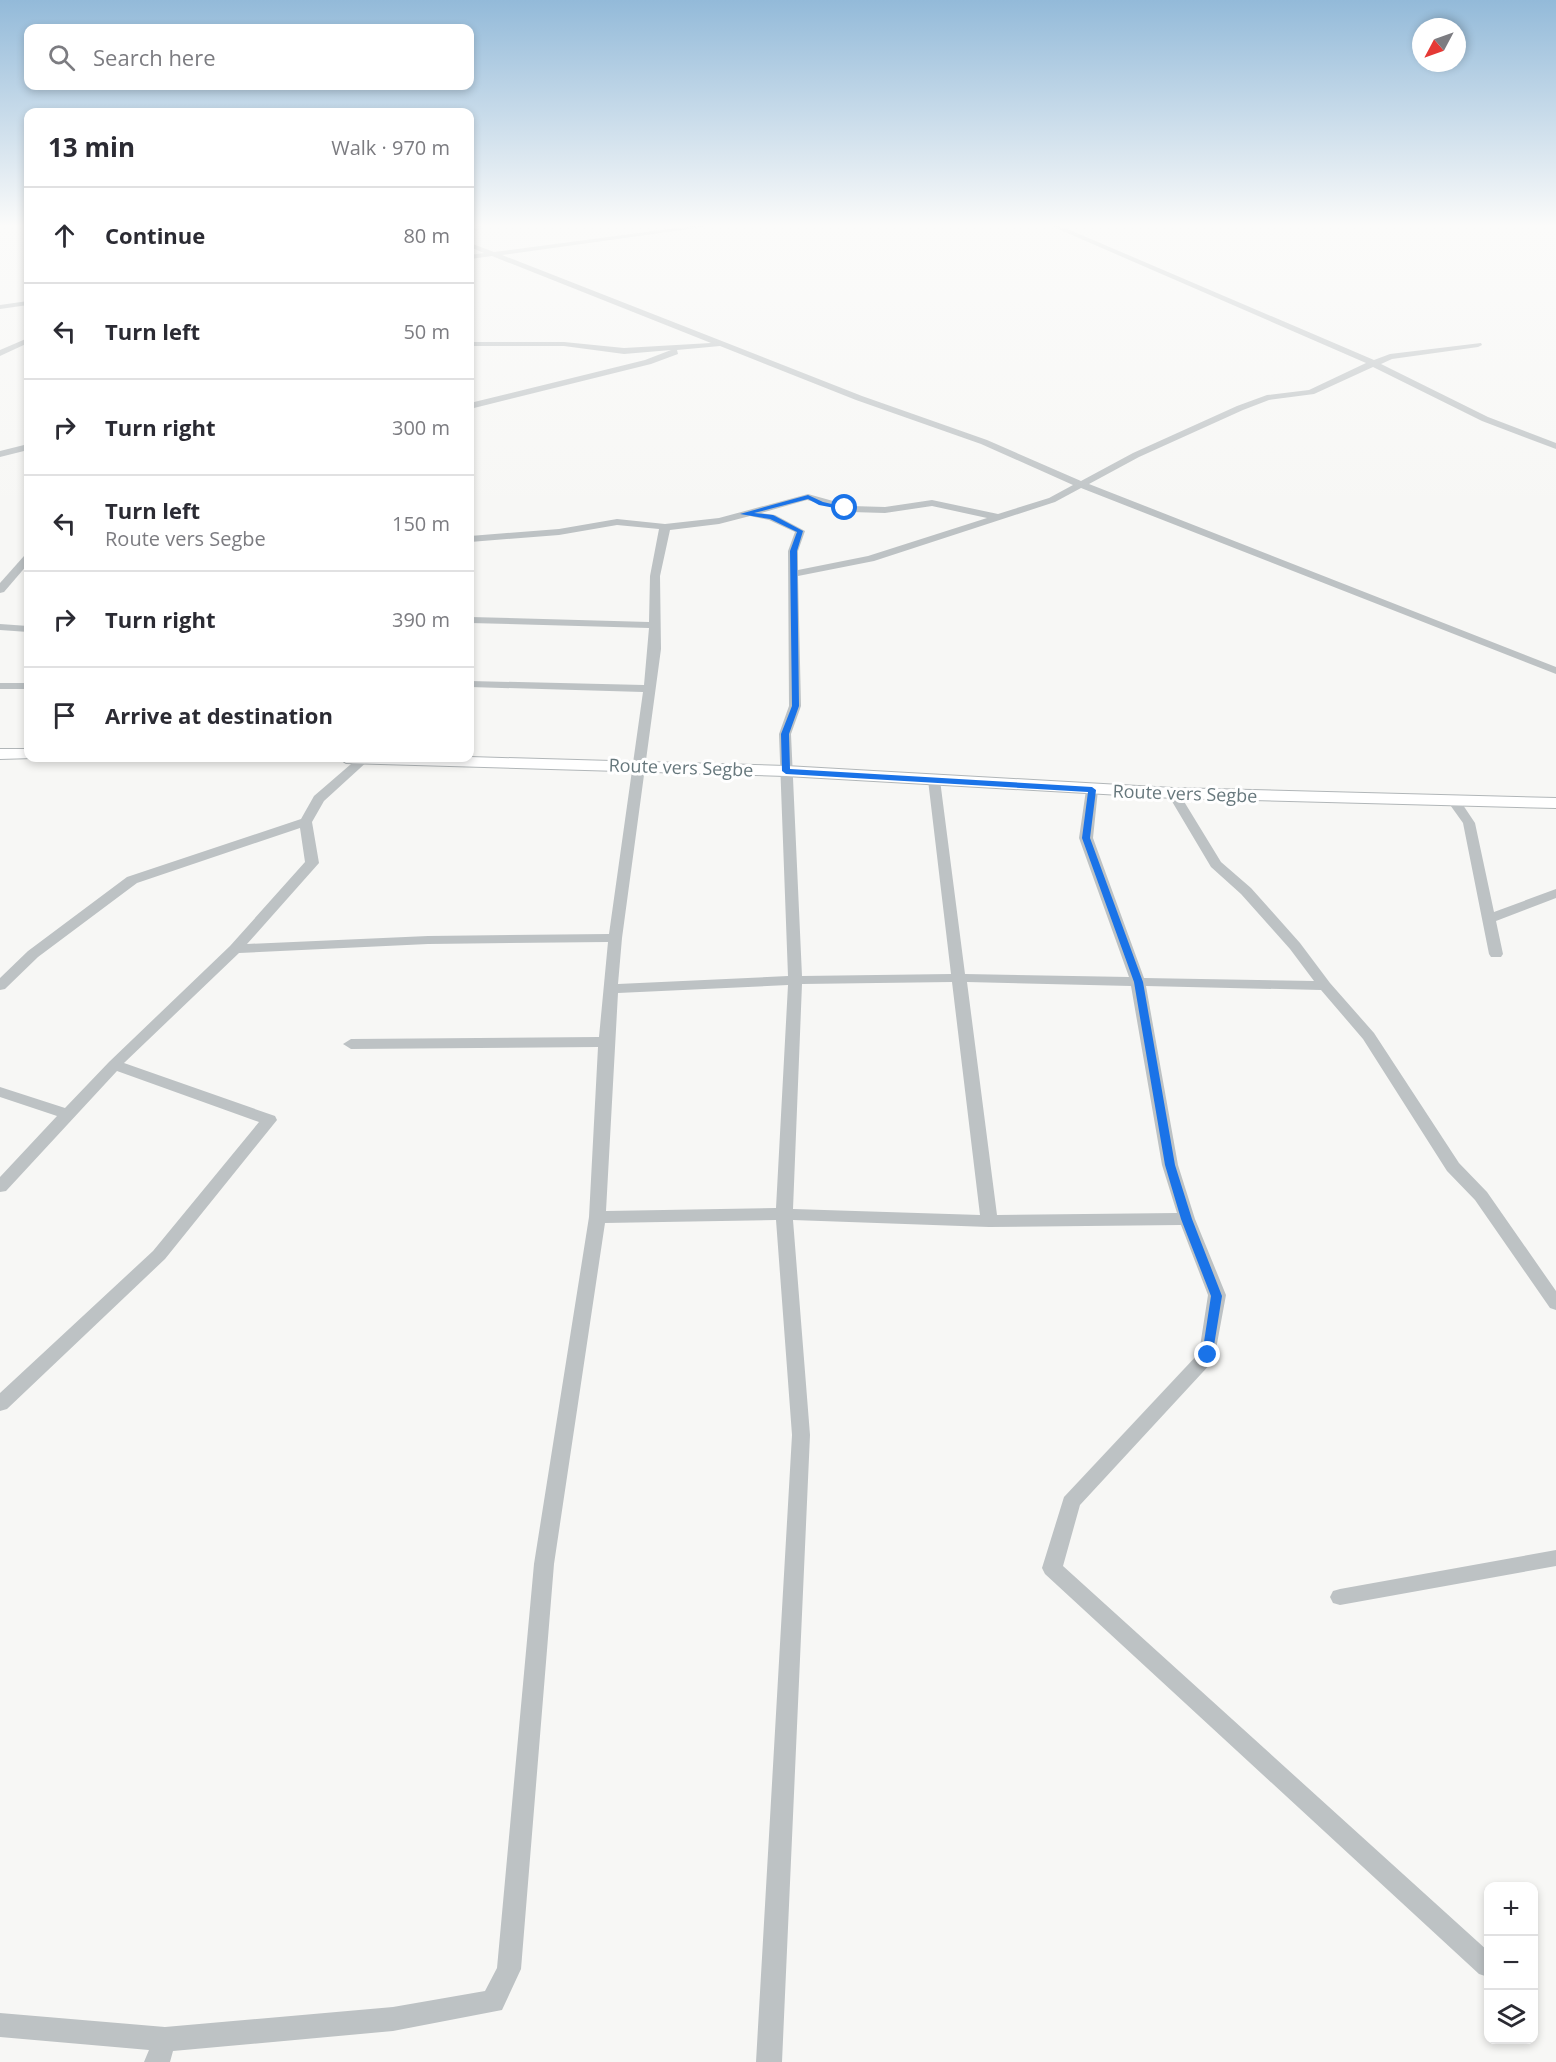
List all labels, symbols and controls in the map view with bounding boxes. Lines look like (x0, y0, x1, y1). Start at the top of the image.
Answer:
north arrow (1412, 18, 1466, 72)
search box (24, 24, 474, 90)
icon: search (45, 41, 78, 74)
text: Search here (93, 42, 216, 72)
text: 13 min (48, 129, 135, 165)
text: Walk · 970 m (331, 134, 450, 161)
icon: ahead (48, 219, 81, 252)
text: Continue (105, 220, 205, 250)
text: 80 m (403, 222, 450, 249)
icon: left (48, 315, 81, 348)
text: Turn left (105, 316, 200, 346)
text: 50 m (403, 318, 450, 345)
icon: right (48, 411, 81, 444)
text: Turn right (105, 412, 216, 442)
text: 300 m (392, 414, 450, 441)
route start (831, 494, 857, 520)
text: Turn left (105, 495, 200, 525)
icon: left (48, 507, 81, 540)
text: 150 m (392, 510, 450, 537)
text: Route vers Segbe (105, 525, 266, 552)
icon: right (48, 603, 81, 636)
text: Turn right (105, 604, 216, 634)
text: 390 m (392, 606, 450, 633)
icon: arrive (48, 699, 81, 732)
text: Arrive at destination (105, 700, 333, 730)
street label: Route vers Segbe (608, 752, 754, 782)
street label: Route vers Segbe (1112, 778, 1258, 808)
route end (1194, 1341, 1220, 1367)
map controls (1484, 1882, 1538, 2044)
button: + (1484, 1882, 1538, 1936)
button: − (1484, 1936, 1538, 1990)
button: layers (1484, 1990, 1538, 2044)

